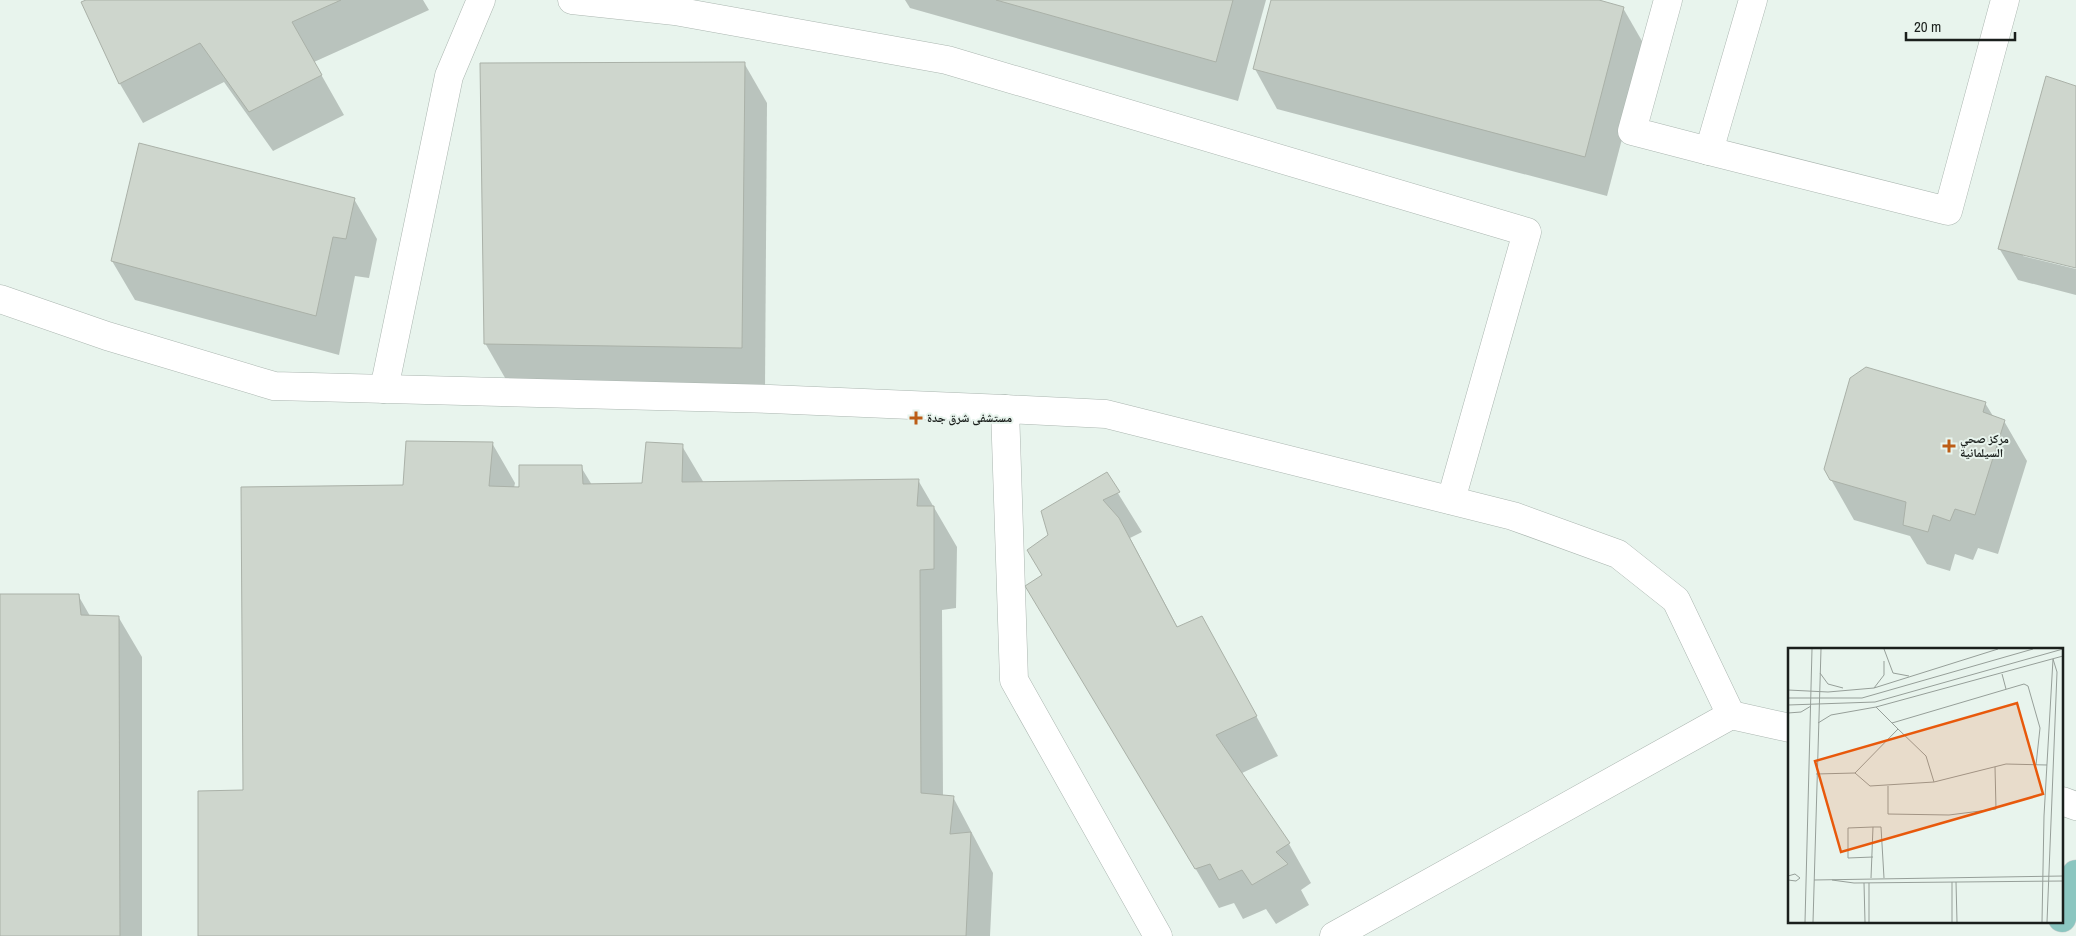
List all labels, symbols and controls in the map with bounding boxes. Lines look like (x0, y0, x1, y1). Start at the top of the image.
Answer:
scale bar (1906, 10, 2015, 42)
text: 20 m (1914, 16, 1941, 37)
place label: مستشفى شرق جدة (927, 410, 1012, 426)
marker: مستشفى شرق جدة (909, 411, 923, 425)
place label: مركز صحي السيلمانية (1960, 431, 2009, 461)
marker: مركز صحي السيلمانية (1942, 439, 1956, 453)
inset map (1788, 648, 2064, 924)

